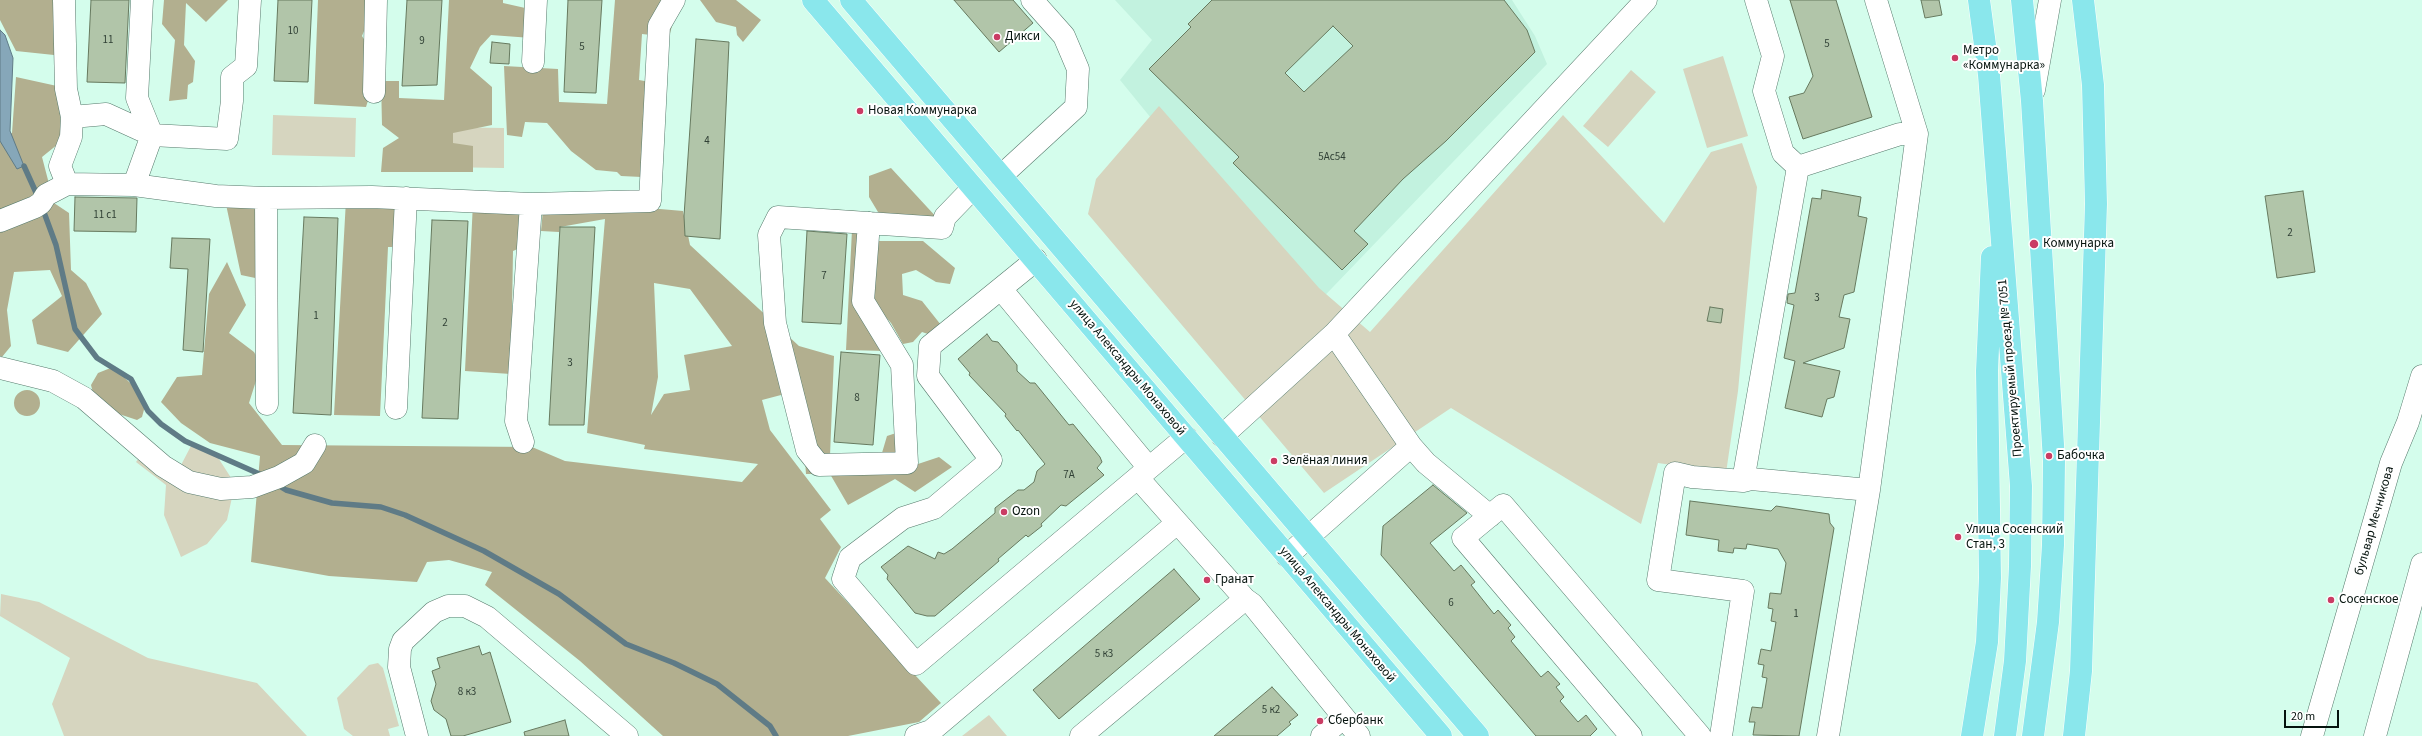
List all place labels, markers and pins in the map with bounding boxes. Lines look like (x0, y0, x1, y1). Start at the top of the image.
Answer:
place label: Дикси (1005, 29, 1040, 45)
marker: Дикси (992, 32, 1002, 42)
place label: Метро «Коммунарка» (1963, 43, 2045, 74)
marker: Метро «Коммунарка» (1950, 53, 1960, 63)
place label: Новая Коммунарка (868, 103, 977, 119)
marker: Новая Коммунарка (855, 106, 865, 116)
place label: Коммунарка (2043, 236, 2114, 252)
marker: Коммунарка (2028, 238, 2040, 250)
place label: Бабочка (2057, 448, 2105, 464)
marker: Бабочка (2044, 451, 2054, 461)
place label: Зелёная линия (1282, 453, 1368, 469)
marker: Зелёная линия (1269, 456, 1279, 466)
place label: Ozon (1012, 504, 1040, 520)
marker: Ozon (999, 507, 1009, 517)
place label: Улица Сосенский Стан, 3 (1966, 522, 2063, 553)
marker: Улица Сосенский Стан, 3 (1953, 532, 1963, 542)
place label: Гранат (1215, 572, 1254, 588)
marker: Гранат (1202, 575, 1212, 585)
place label: Сосенское (2339, 592, 2399, 608)
marker: Сосенское (2326, 595, 2336, 605)
place label: Сбербанк (1328, 713, 1383, 729)
marker: Сбербанк (1315, 716, 1325, 726)

